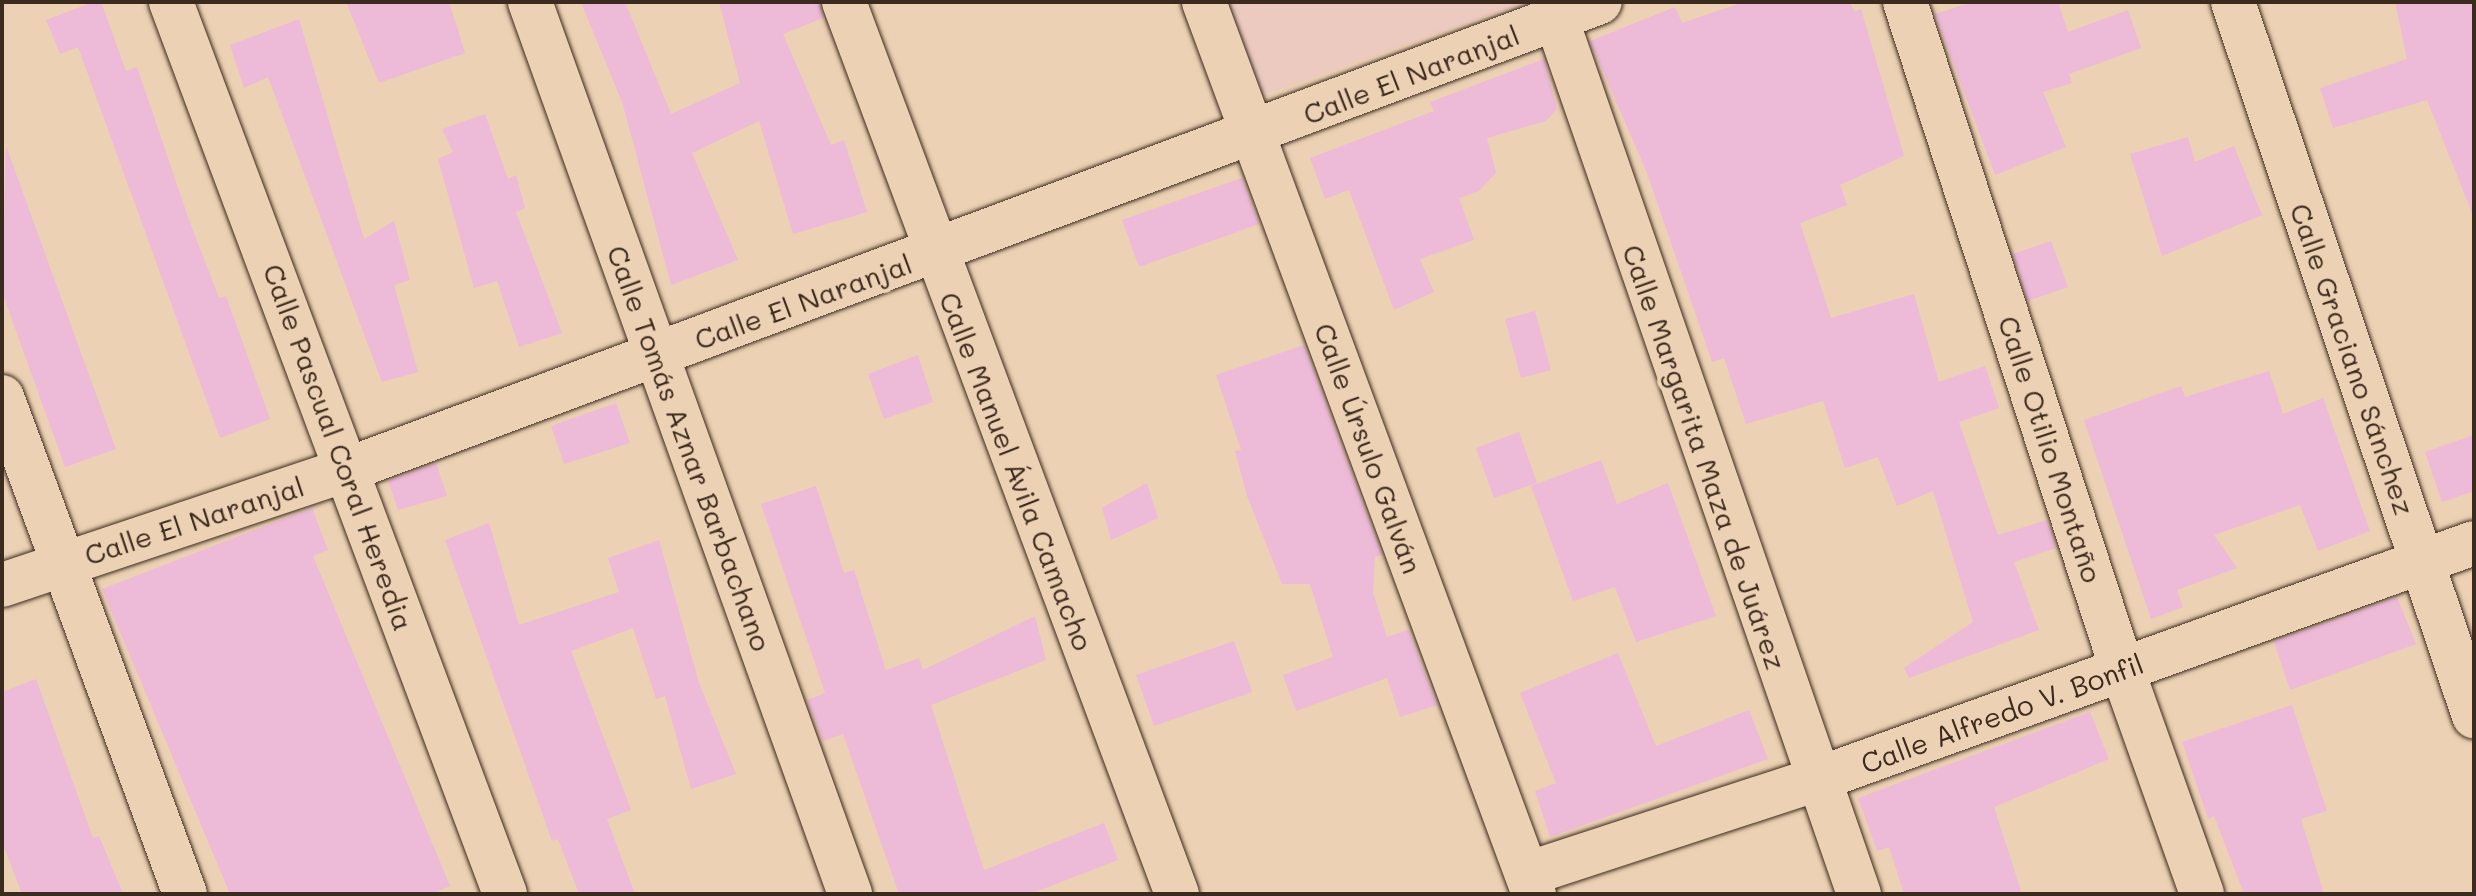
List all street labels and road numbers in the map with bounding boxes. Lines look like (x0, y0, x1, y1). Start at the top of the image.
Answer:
street label: Calle El Naranjal (1298, 17, 1524, 131)
street label: Calle Graciano Sánchez (2284, 199, 2422, 519)
street label: Calle Margarita Maza de Juárez (1616, 240, 1794, 674)
street label: Calle Tomás Aznar Barbachano (601, 241, 779, 655)
street label: Calle El Naranjal (690, 246, 916, 356)
street label: Calle Pascual Coral Heredia (257, 259, 421, 635)
street label: Calle Manuel Ávila Camacho (933, 287, 1101, 655)
street label: Calle Otilio Montaño (1992, 311, 2110, 587)
street label: Calle Úrsulo Galván (1308, 318, 1430, 578)
street label: Calle El Naranjal (80, 469, 308, 571)
street label: Calle Alfredo V. Bonfil (1856, 646, 2148, 780)

